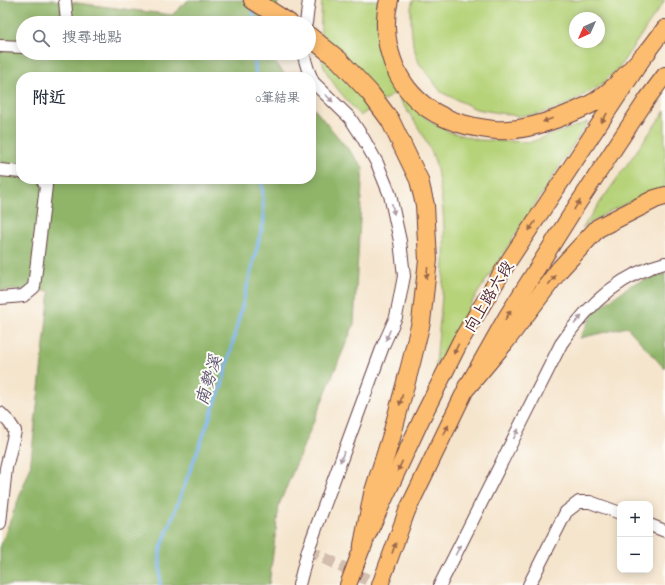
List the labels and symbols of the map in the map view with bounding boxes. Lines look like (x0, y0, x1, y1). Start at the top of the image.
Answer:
north arrow (569, 12, 605, 48)
one-way arrow (324, 93, 334, 103)
one-way arrow (600, 113, 608, 123)
one-way arrow (542, 118, 554, 124)
one-way arrow (573, 200, 581, 210)
one-way arrow (390, 202, 396, 215)
one-way arrow (528, 221, 536, 231)
street label: 向上路六段 (459, 257, 521, 338)
one-way arrow (423, 267, 430, 279)
one-way arrow (547, 274, 556, 285)
one-way arrow (504, 309, 511, 321)
one-way arrow (574, 315, 583, 325)
one-way arrow (385, 330, 391, 341)
one-way arrow (453, 343, 460, 354)
water label: 南勢溪 (190, 351, 229, 408)
one-way arrow (398, 395, 404, 407)
one-way arrow (443, 424, 449, 435)
one-way arrow (513, 428, 519, 440)
one-way arrow (339, 451, 345, 463)
one-way arrow (397, 460, 403, 471)
one-way arrow (391, 542, 397, 554)
one-way arrow (455, 544, 461, 556)

